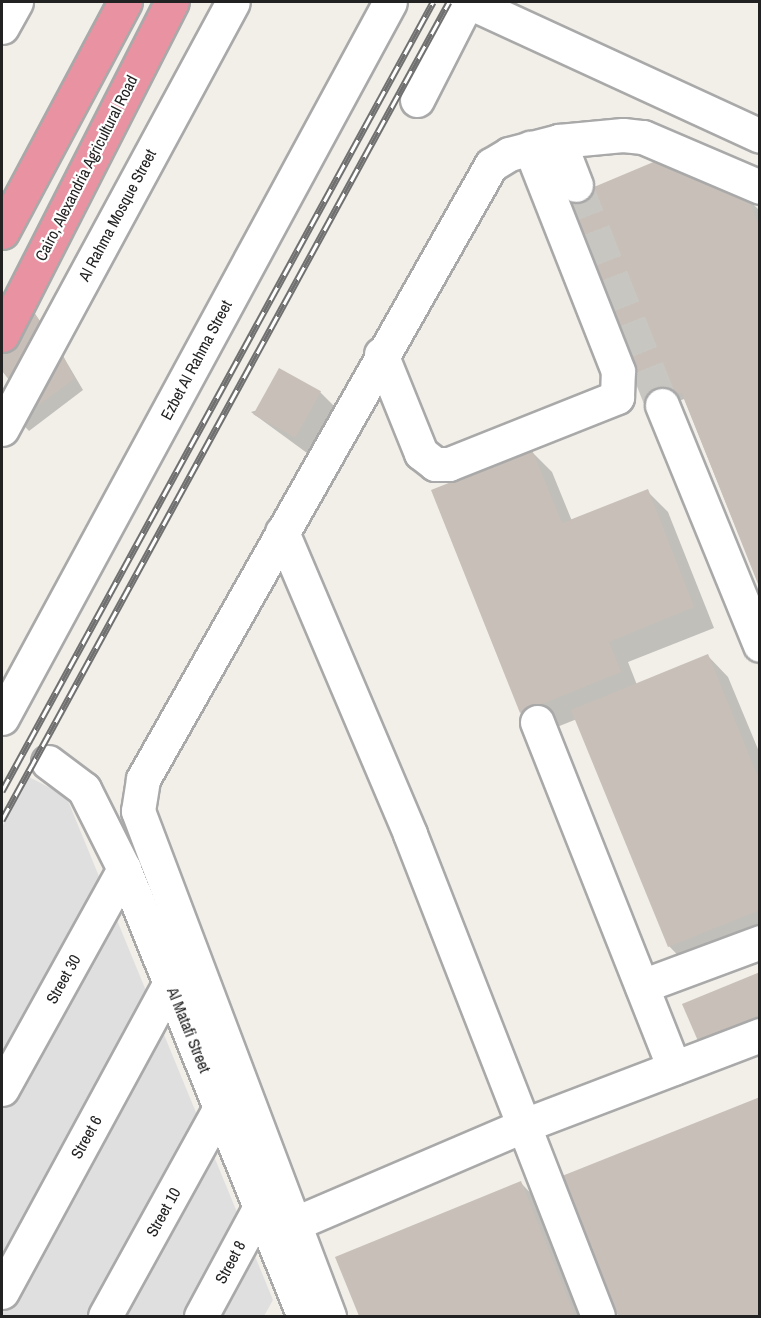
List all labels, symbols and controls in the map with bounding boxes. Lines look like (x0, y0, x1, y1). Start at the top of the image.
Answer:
street label: Cairo, Alexandria Agricultural Road (30, 71, 142, 265)
street label: Al Rahma Mosque Street (74, 146, 160, 284)
street label: Ezbet Al Rahma Street (156, 297, 236, 423)
street label: Street 30 (42, 951, 84, 1007)
street label: Al Matafi Street (163, 984, 215, 1076)
street label: Street 6 (66, 1112, 106, 1162)
street label: Street 10 (142, 1184, 184, 1240)
street label: Street 8 (211, 1237, 249, 1287)

